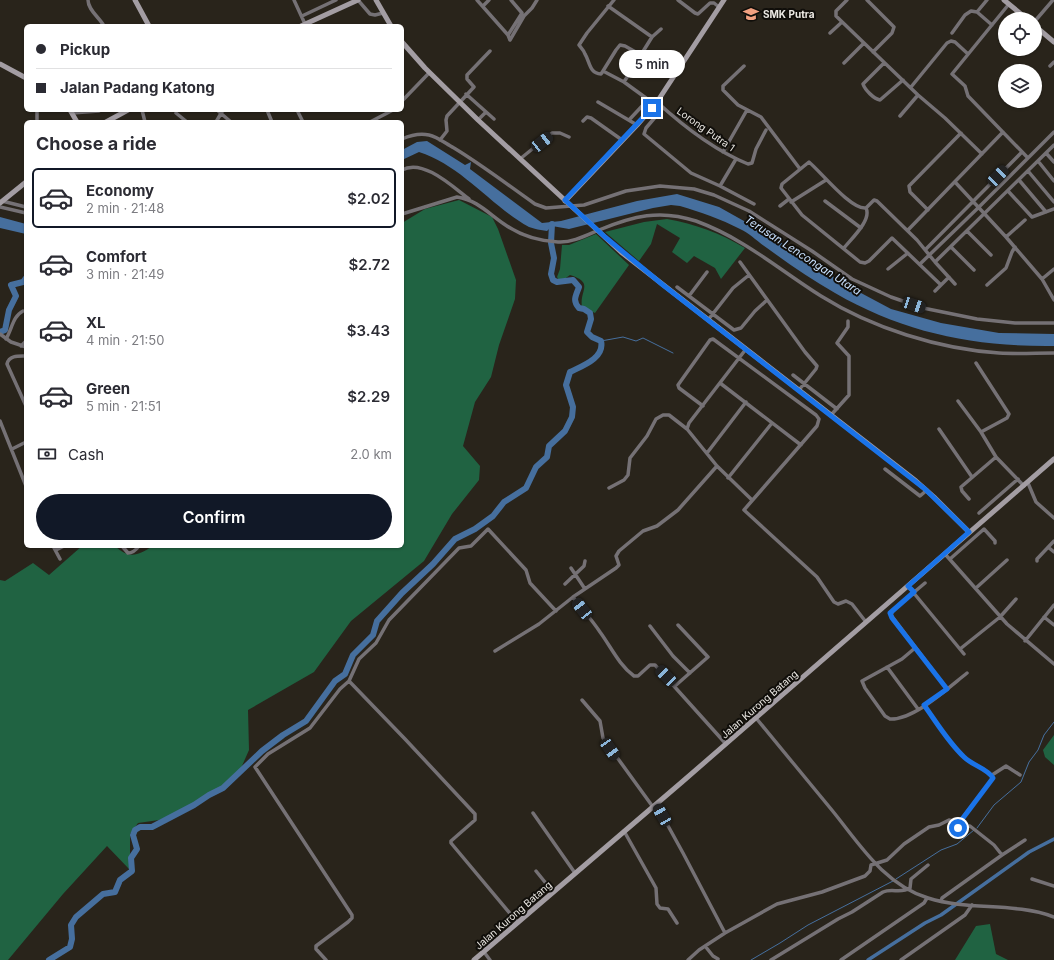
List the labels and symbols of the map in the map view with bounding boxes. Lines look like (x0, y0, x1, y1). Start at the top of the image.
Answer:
school or university icon: SMK Putra (742, 5, 760, 23)
place label: SMK Putra (763, 8, 815, 20)
callout: 5 min (619, 50, 685, 78)
route end (643, 99, 661, 117)
street label: Lorong Putra 1 (675, 105, 737, 153)
car (529, 130, 555, 154)
car (985, 163, 1011, 189)
water label: Terusan Lencongan Utara (742, 212, 864, 298)
car (901, 296, 927, 314)
car (570, 596, 594, 622)
car (653, 663, 679, 689)
street label: Jalan Kurong Batang (718, 667, 800, 741)
car (598, 736, 622, 762)
car (651, 802, 673, 828)
route start (949, 819, 967, 837)
street label: Jalan Kurong Batang (472, 878, 554, 952)

